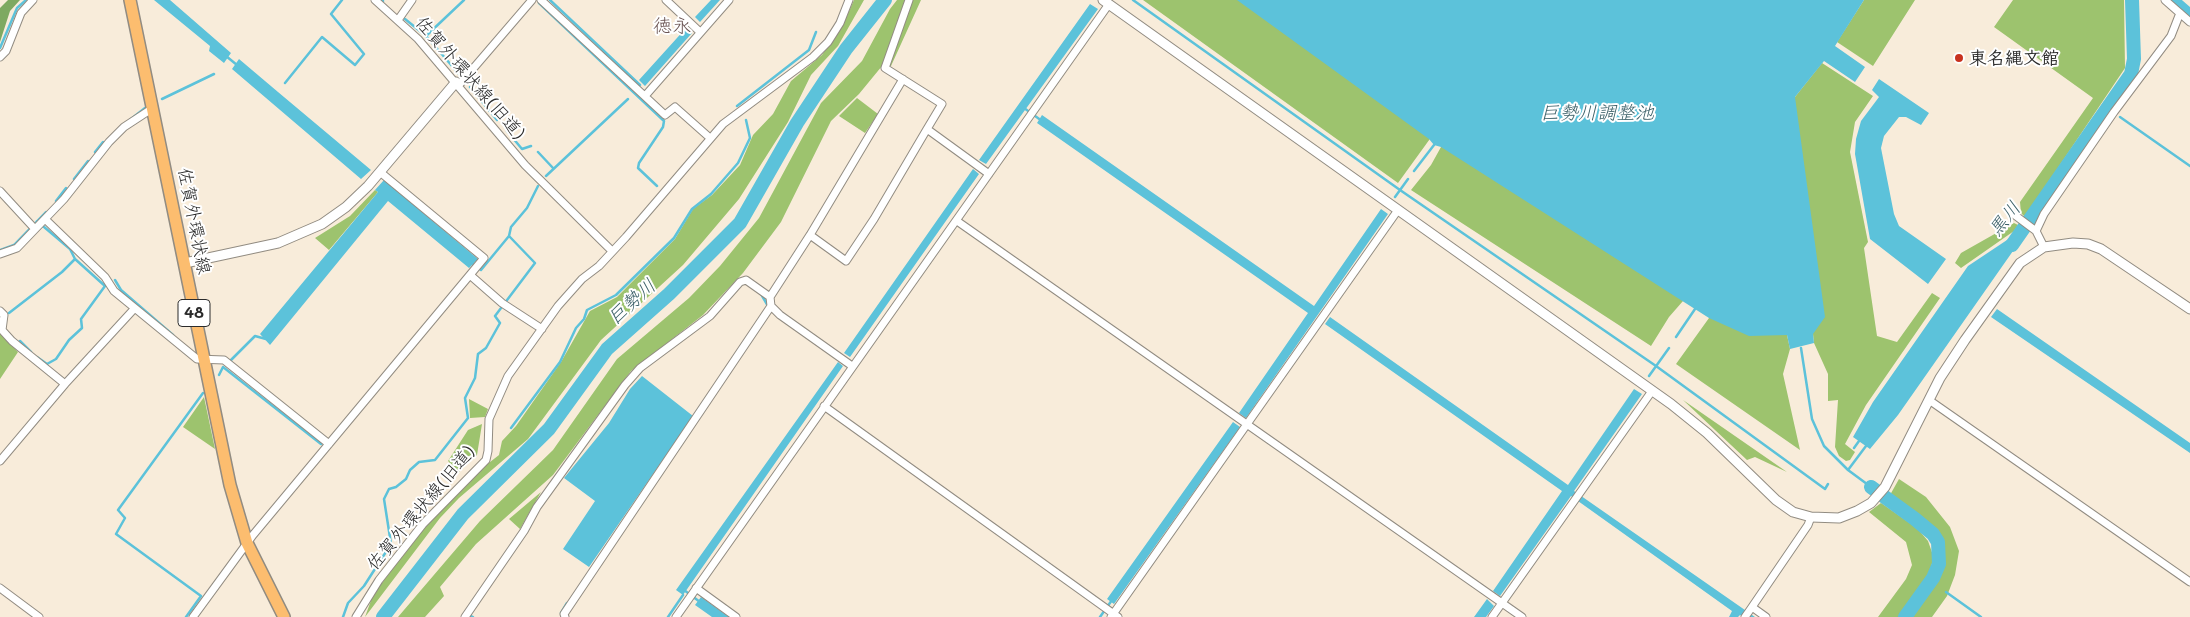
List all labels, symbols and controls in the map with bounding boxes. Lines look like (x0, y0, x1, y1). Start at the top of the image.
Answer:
street label: 佐賀外環状線(旧道) (411, 12, 529, 144)
district label: 徳永 (653, 15, 691, 37)
place label: 東名縄文館 (1969, 47, 2059, 69)
marker: 東名縄文館 (1953, 52, 1965, 64)
water label: 巨勢川調整池 (1540, 102, 1654, 124)
street label: 佐賀外環状線 (173, 166, 215, 276)
water label: 黒川 (1984, 197, 2026, 241)
water label: 巨勢川 (603, 274, 661, 330)
road number: 48 (178, 300, 210, 326)
street label: 佐賀外環状線(旧道) (363, 441, 479, 575)

